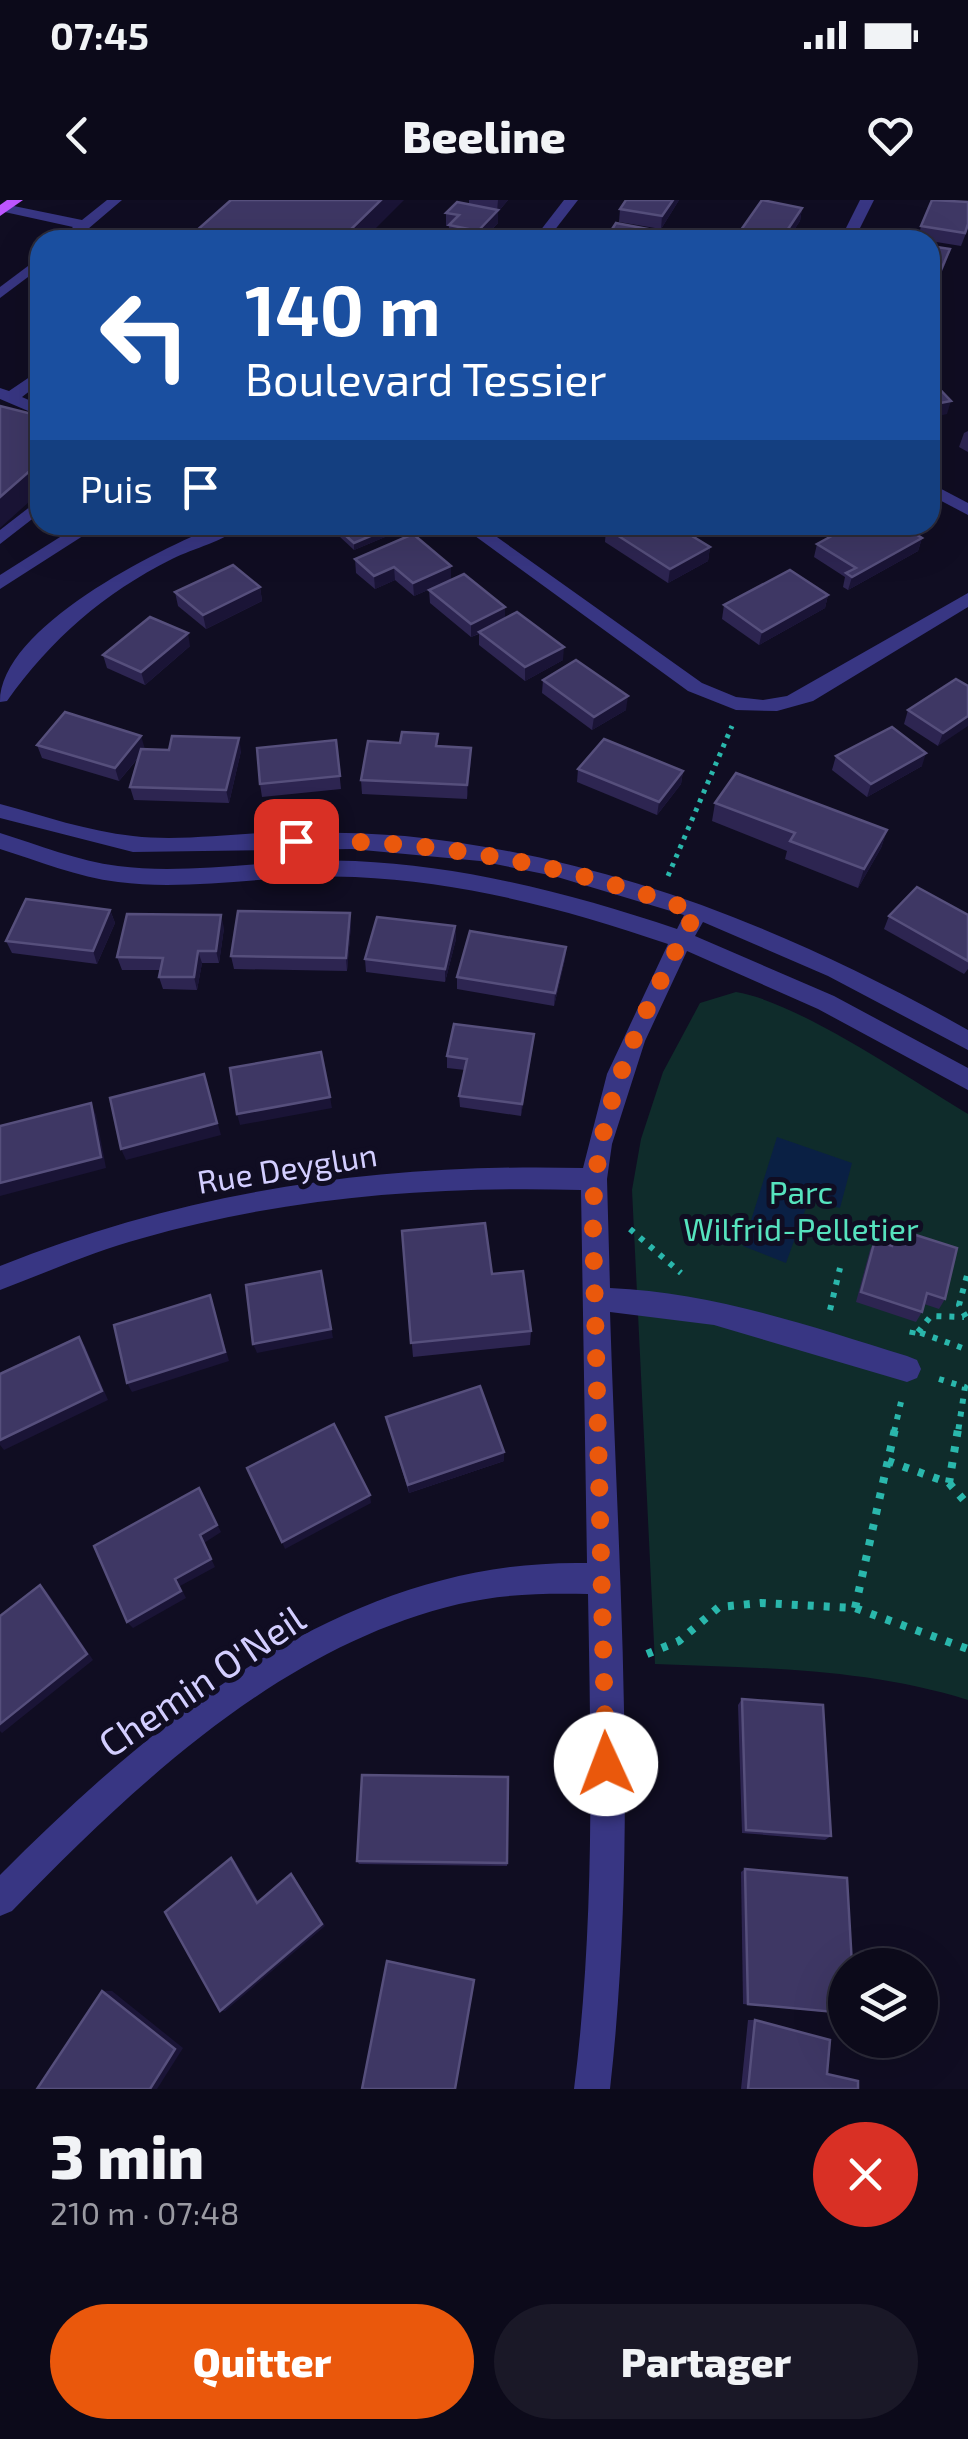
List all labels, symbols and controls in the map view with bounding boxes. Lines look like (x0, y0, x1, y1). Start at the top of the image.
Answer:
text: 07:45 (50, 12, 149, 58)
icon: back (50, 108, 105, 163)
text: Beeline (402, 108, 566, 162)
icon: heart (863, 108, 918, 163)
text: 140 m (245, 266, 441, 350)
icon: left (80, 270, 210, 400)
text: Boulevard Tessier (245, 351, 607, 405)
icon: arrive (173, 460, 228, 515)
text: Puis (80, 465, 153, 511)
pin (254, 799, 339, 884)
icon: arrive (269, 814, 324, 869)
street label: Rue Deyglun (194, 1134, 380, 1200)
park label: Parc Wilfrid-Pelletier (683, 1172, 919, 1247)
street label: Chemin O'Neil (89, 1594, 313, 1766)
position arrow (554, 1712, 658, 1816)
map controls (828, 1948, 938, 2058)
button: layers (828, 1948, 938, 2058)
text: 3 min (50, 2119, 204, 2191)
button: close (813, 2122, 918, 2227)
text: 210 m · 07:48 (50, 2193, 239, 2231)
button: Quitter (50, 2304, 474, 2419)
button: Partager (494, 2304, 918, 2419)

